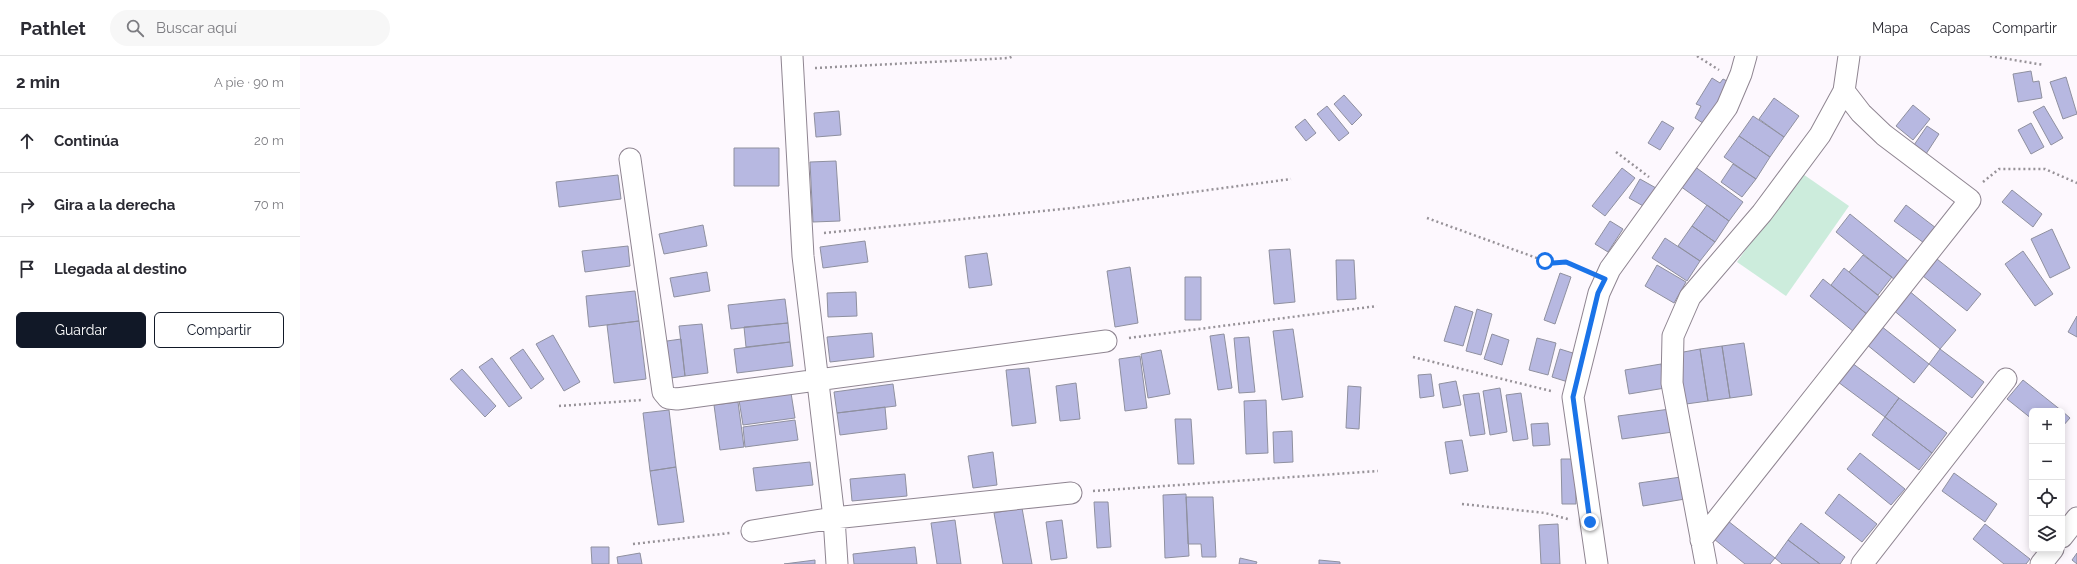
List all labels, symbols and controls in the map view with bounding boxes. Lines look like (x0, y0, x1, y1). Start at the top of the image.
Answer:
search box (110, 10, 390, 46)
text: Pathlet (20, 17, 86, 39)
icon: search (124, 17, 146, 39)
text: Buscar aquí (156, 19, 237, 37)
text: Mapa (1872, 20, 1908, 36)
text: Capas (1930, 20, 1970, 36)
text: Compartir (1992, 20, 2057, 36)
text: 2 min (16, 72, 60, 92)
text: A pie · 90 m (214, 75, 284, 90)
icon: ahead (16, 130, 38, 152)
text: Continúa (54, 132, 119, 150)
text: 20 m (254, 133, 284, 148)
icon: right (16, 194, 38, 216)
text: Gira a la derecha (54, 196, 175, 214)
text: 70 m (254, 197, 284, 212)
route start (1536, 252, 1554, 270)
icon: arrive (16, 258, 38, 280)
text: Llegada al destino (54, 260, 187, 278)
button: Guardar (16, 312, 146, 348)
button: Compartir (154, 312, 284, 348)
map controls (2029, 408, 2065, 552)
button: + (2029, 408, 2065, 444)
button: − (2029, 444, 2065, 480)
button: locate (2029, 480, 2065, 516)
route end (1581, 513, 1599, 531)
button: layers (2029, 516, 2065, 552)

